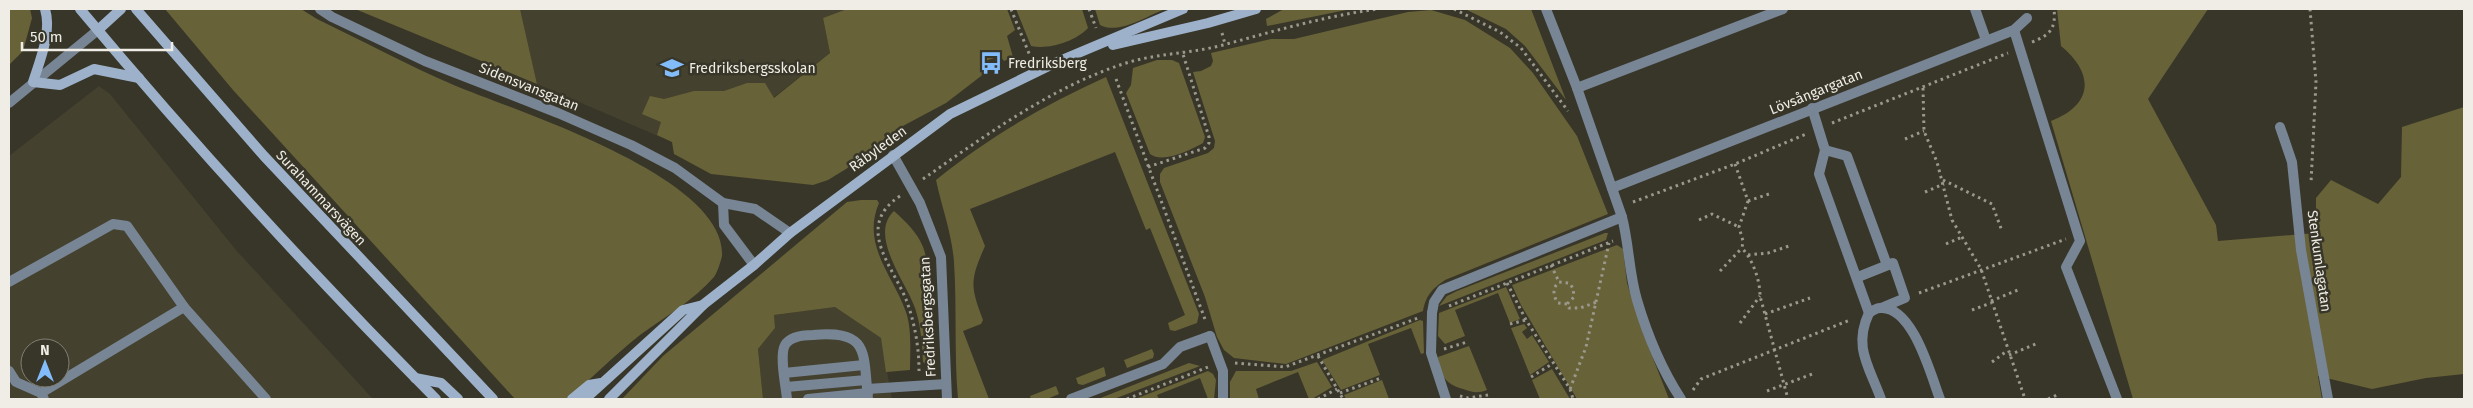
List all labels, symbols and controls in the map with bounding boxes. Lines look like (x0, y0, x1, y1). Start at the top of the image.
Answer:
scale bar (22, 20, 172, 52)
text: 50 m (30, 28, 63, 46)
bus stop icon: Fredriksberg (978, 50, 1004, 76)
school or university icon: Fredriksbergsskolan (659, 55, 685, 81)
place label: Fredriksberg (1008, 55, 1087, 72)
street label: Sidensvansgatan (476, 59, 582, 115)
place label: Fredriksbergsskolan (689, 60, 816, 77)
street label: Lövsångargatan (1767, 66, 1865, 118)
street label: Råbyleden (846, 122, 910, 176)
street label: Surahammarsvägen (272, 147, 370, 249)
street label: Stenkumlagatan (2303, 209, 2335, 313)
street label: Fredriksbergsgatan (916, 256, 940, 378)
north arrow (20, 338, 70, 388)
text: N (40, 342, 50, 359)

